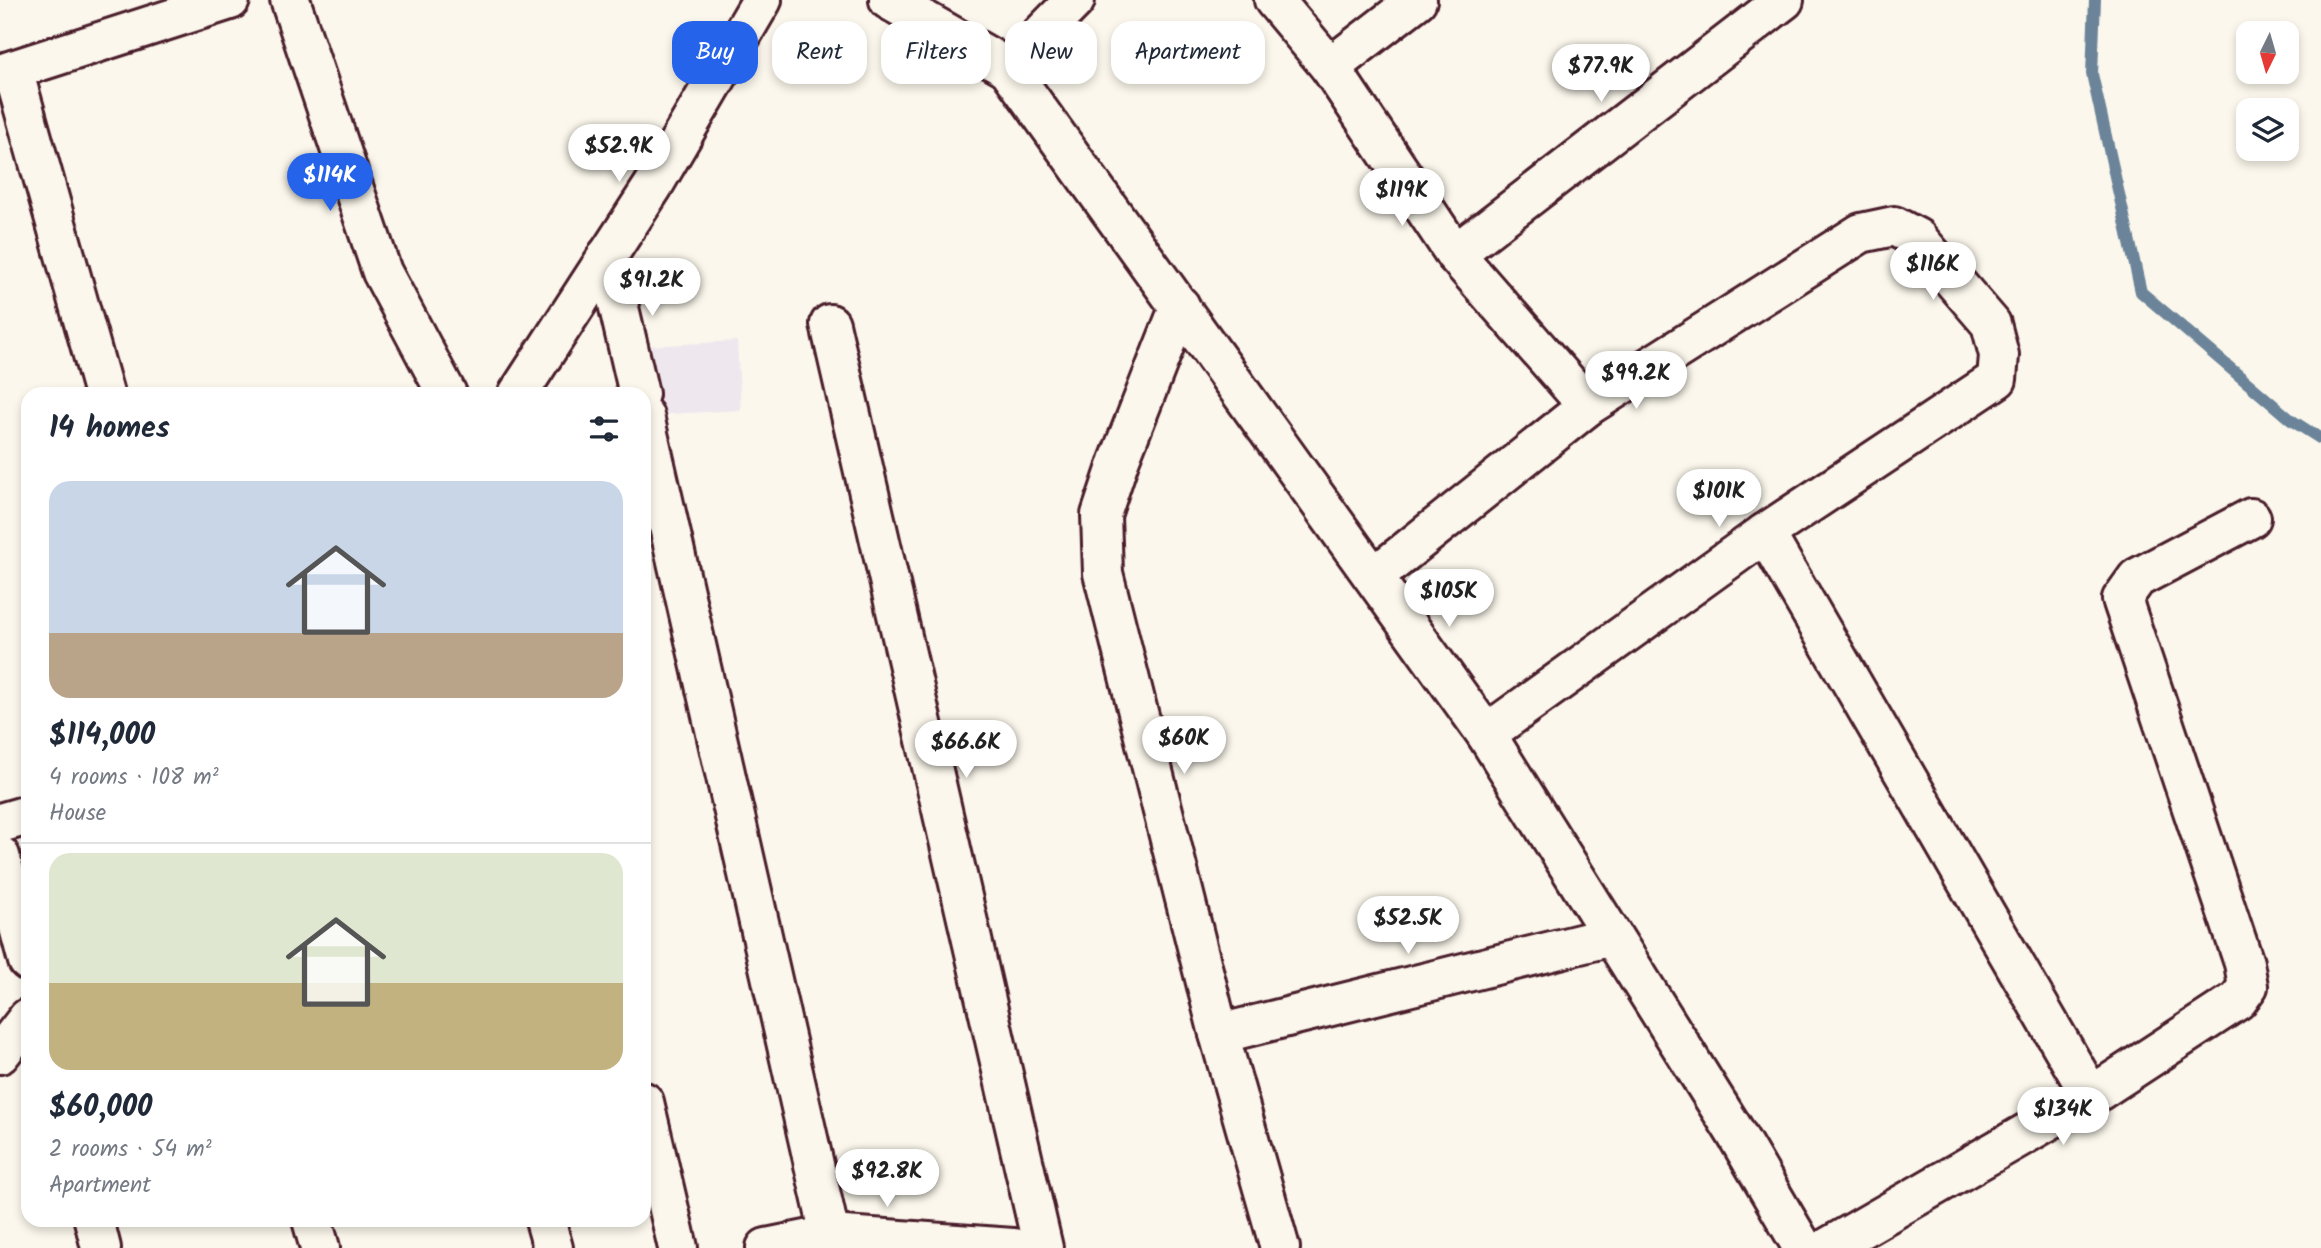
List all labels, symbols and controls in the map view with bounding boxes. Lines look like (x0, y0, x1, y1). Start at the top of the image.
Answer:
chip: Buy (672, 21, 758, 84)
chip: Rent (772, 21, 867, 84)
chip: Filters (881, 21, 991, 84)
chip: New (1005, 21, 1097, 84)
chip: Apartment (1111, 21, 1265, 84)
north arrow (2236, 21, 2300, 84)
map controls (2236, 21, 2299, 161)
pin: $77.9K (1544, 44, 1658, 104)
text: $77.9K (1568, 49, 1634, 85)
button: layers (2236, 98, 2299, 161)
pin: $52.9K (562, 124, 676, 184)
text: $52.9K (584, 129, 654, 165)
pin: $114K (281, 154, 379, 213)
text: $114K (303, 158, 357, 194)
pin: $119K (1353, 168, 1451, 228)
text: $119K (1376, 173, 1429, 209)
pin: $116K (1884, 243, 1982, 302)
text: $116K (1906, 247, 1960, 283)
pin: $91.2K (595, 258, 709, 318)
text: $91.2K (620, 263, 684, 299)
pin: $99.2K (1579, 352, 1693, 411)
text: $99.2K (1601, 356, 1671, 392)
text: 14 homes (49, 405, 170, 453)
icon: filters (585, 410, 623, 448)
pin: $101K (1670, 470, 1768, 529)
text: $101K (1692, 474, 1746, 510)
icon: home (273, 527, 399, 653)
pin: $105K (1400, 570, 1498, 629)
text: $105K (1420, 574, 1478, 610)
text: $114,000 (49, 712, 155, 760)
pin: $60K (1143, 716, 1225, 776)
pin: $66.6K (909, 720, 1023, 780)
text: $60K (1158, 721, 1210, 757)
text: $66.6K (931, 725, 1001, 761)
text: 4 rooms · 108 m² (49, 760, 219, 796)
text: House (49, 796, 106, 832)
pin: $52.5K (1351, 897, 1465, 956)
icon: home (273, 899, 399, 1025)
text: $52.5K (1373, 901, 1443, 937)
text: $60,000 (49, 1084, 152, 1132)
pin: $134K (2014, 1088, 2112, 1147)
text: $134K (2033, 1092, 2093, 1128)
text: 2 rooms · 54 m² (49, 1132, 212, 1168)
pin: $92.8K (830, 1150, 944, 1209)
text: $92.8K (851, 1154, 923, 1190)
text: Apartment (49, 1168, 151, 1204)

